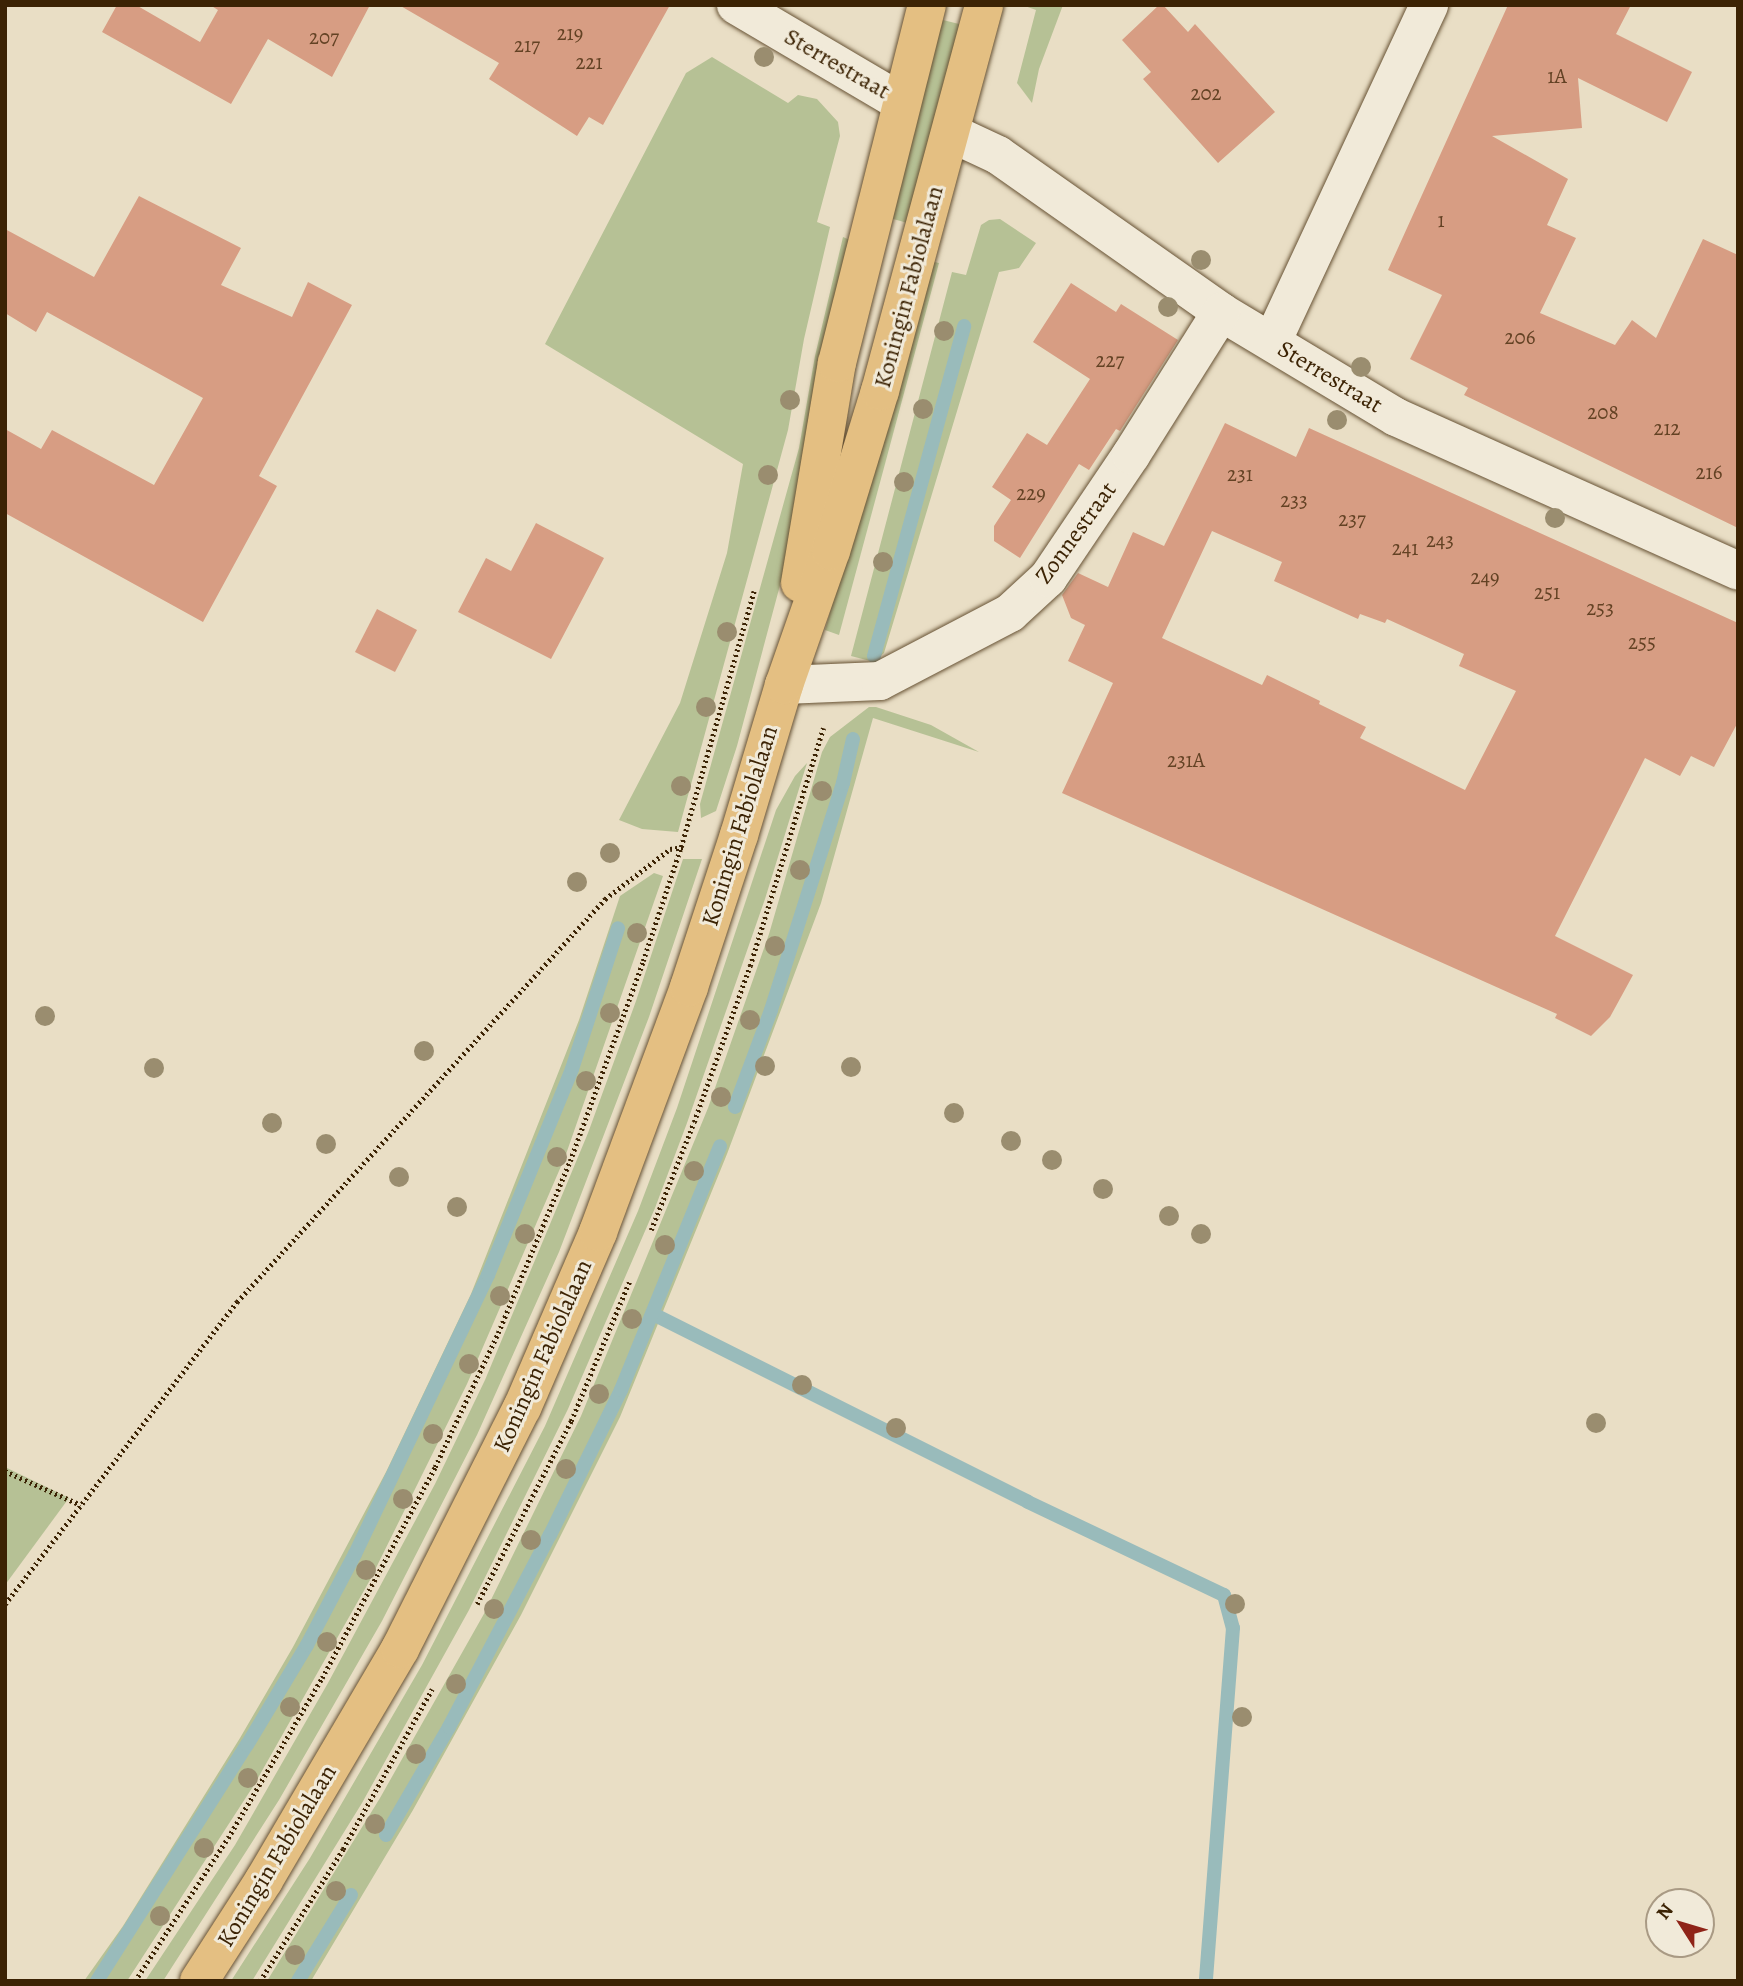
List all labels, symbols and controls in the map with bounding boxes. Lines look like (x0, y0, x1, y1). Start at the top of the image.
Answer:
house number: 219 (557, 20, 583, 46)
street label: Sterrestraat (779, 22, 895, 106)
house number: 207 (309, 24, 339, 50)
house number: 217 (514, 32, 540, 58)
house number: 221 (575, 49, 603, 75)
house number: 1A (1547, 63, 1567, 89)
house number: 202 (1190, 80, 1222, 106)
street label: Koningin Fabiolalaan (868, 183, 950, 391)
house number: 1 (1437, 207, 1445, 233)
house number: 206 (1505, 324, 1535, 350)
street label: Sterrestraat (1272, 335, 1388, 419)
house number: 227 (1096, 347, 1124, 373)
house number: 208 (1587, 399, 1619, 425)
house number: 212 (1653, 415, 1681, 441)
house number: 216 (1696, 459, 1722, 485)
house number: 231 (1227, 461, 1253, 487)
street label: Zonnestraat (1029, 476, 1123, 590)
house number: 229 (1016, 480, 1046, 506)
house number: 233 (1280, 487, 1308, 513)
house number: 237 (1338, 506, 1366, 532)
house number: 243 (1426, 527, 1454, 553)
house number: 241 (1392, 535, 1418, 561)
house number: 249 (1470, 564, 1500, 590)
house number: 251 (1534, 579, 1560, 605)
house number: 253 (1586, 595, 1614, 621)
house number: 255 (1628, 629, 1656, 655)
street label: Koningin Fabiolalaan (696, 722, 784, 930)
house number: 231A (1167, 747, 1205, 773)
street label: Koningin Fabiolalaan (488, 1255, 598, 1457)
street label: Koningin Fabiolalaan (211, 1760, 343, 1952)
north arrow (1645, 1888, 1715, 1958)
text: N (1650, 1898, 1679, 1925)

